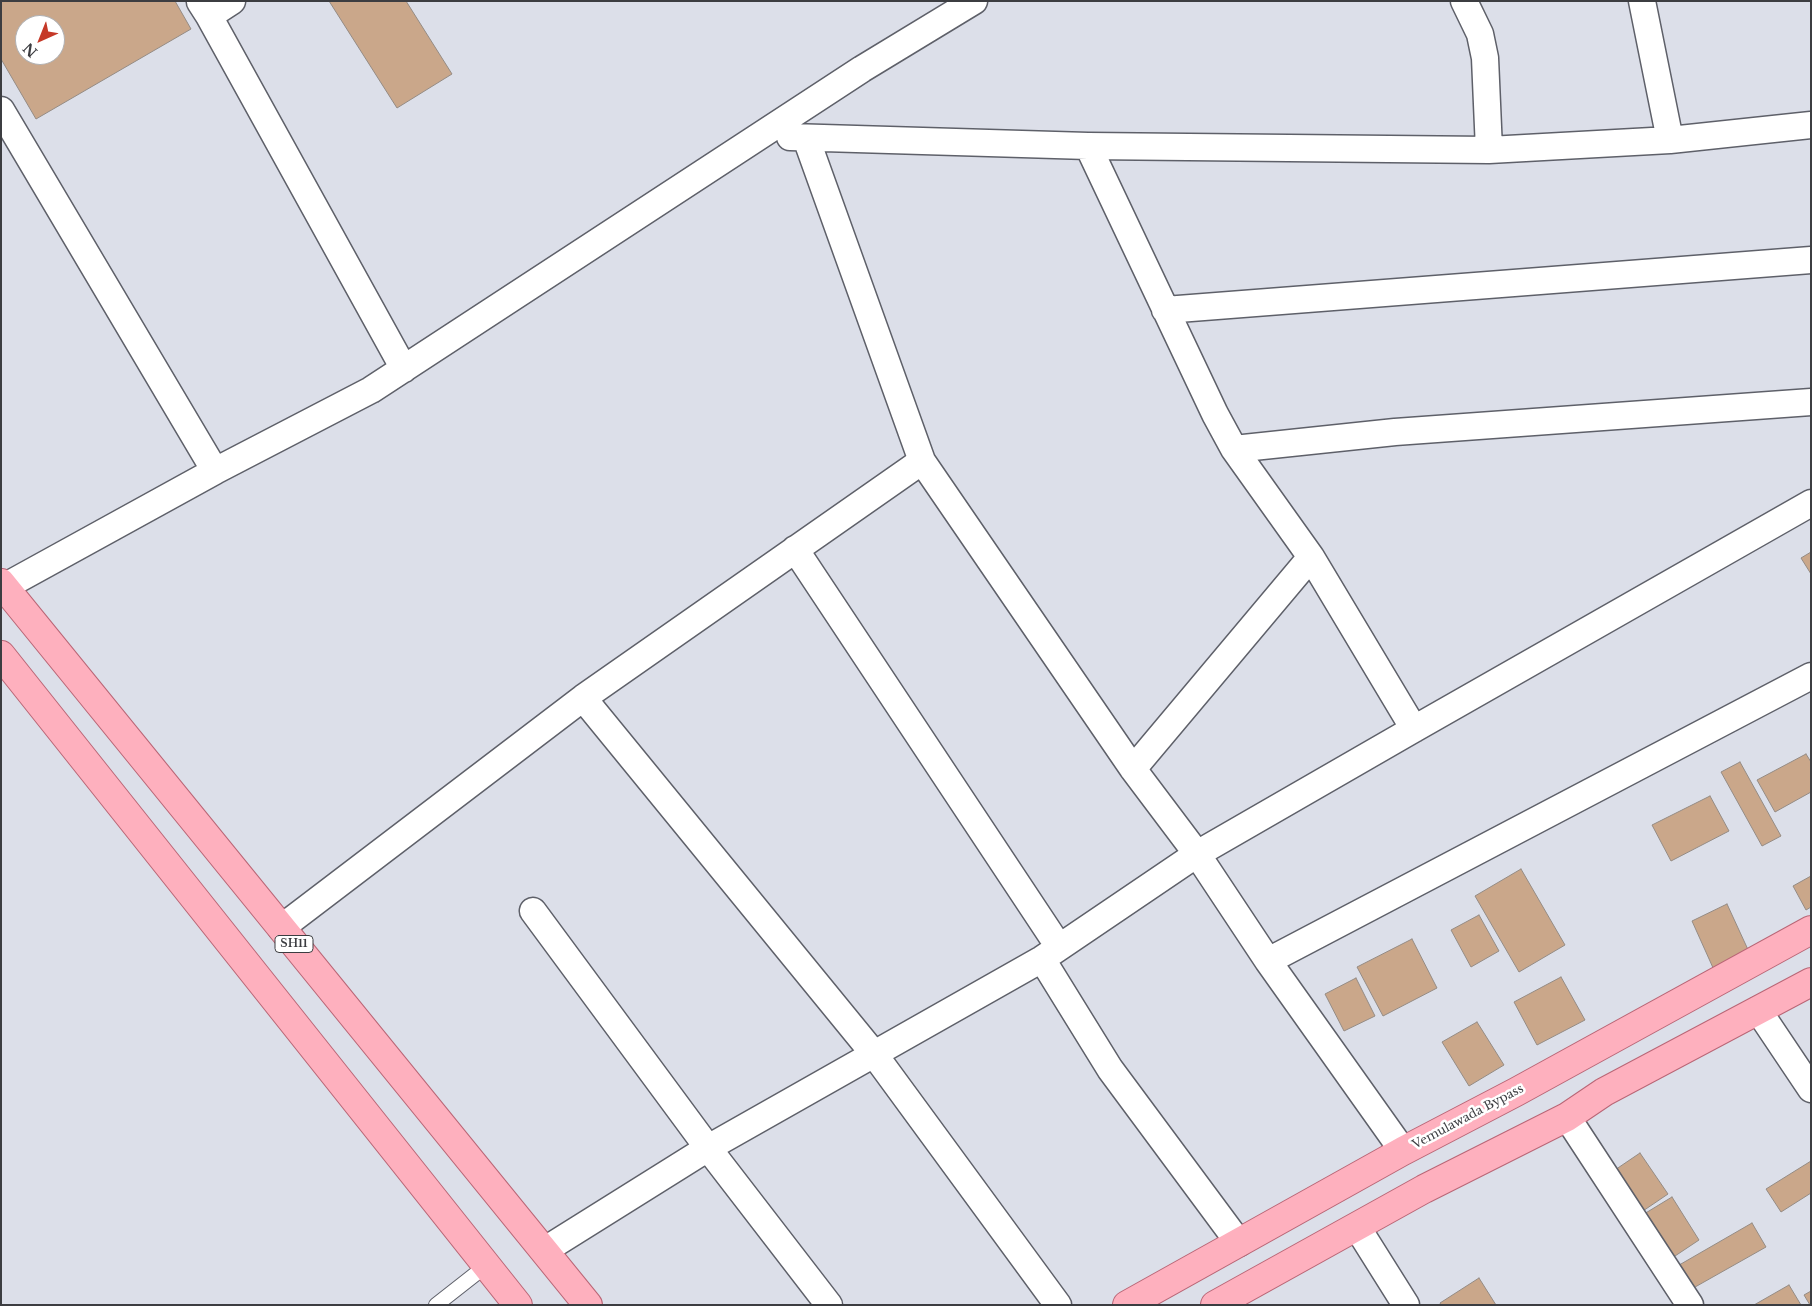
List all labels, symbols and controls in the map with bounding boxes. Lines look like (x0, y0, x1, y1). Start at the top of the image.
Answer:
north arrow (15, 15, 65, 65)
text: N (19, 39, 41, 61)
road number: SH11 (275, 936, 313, 952)
street label: Vemulawada Bypass (1410, 1082, 1526, 1152)

